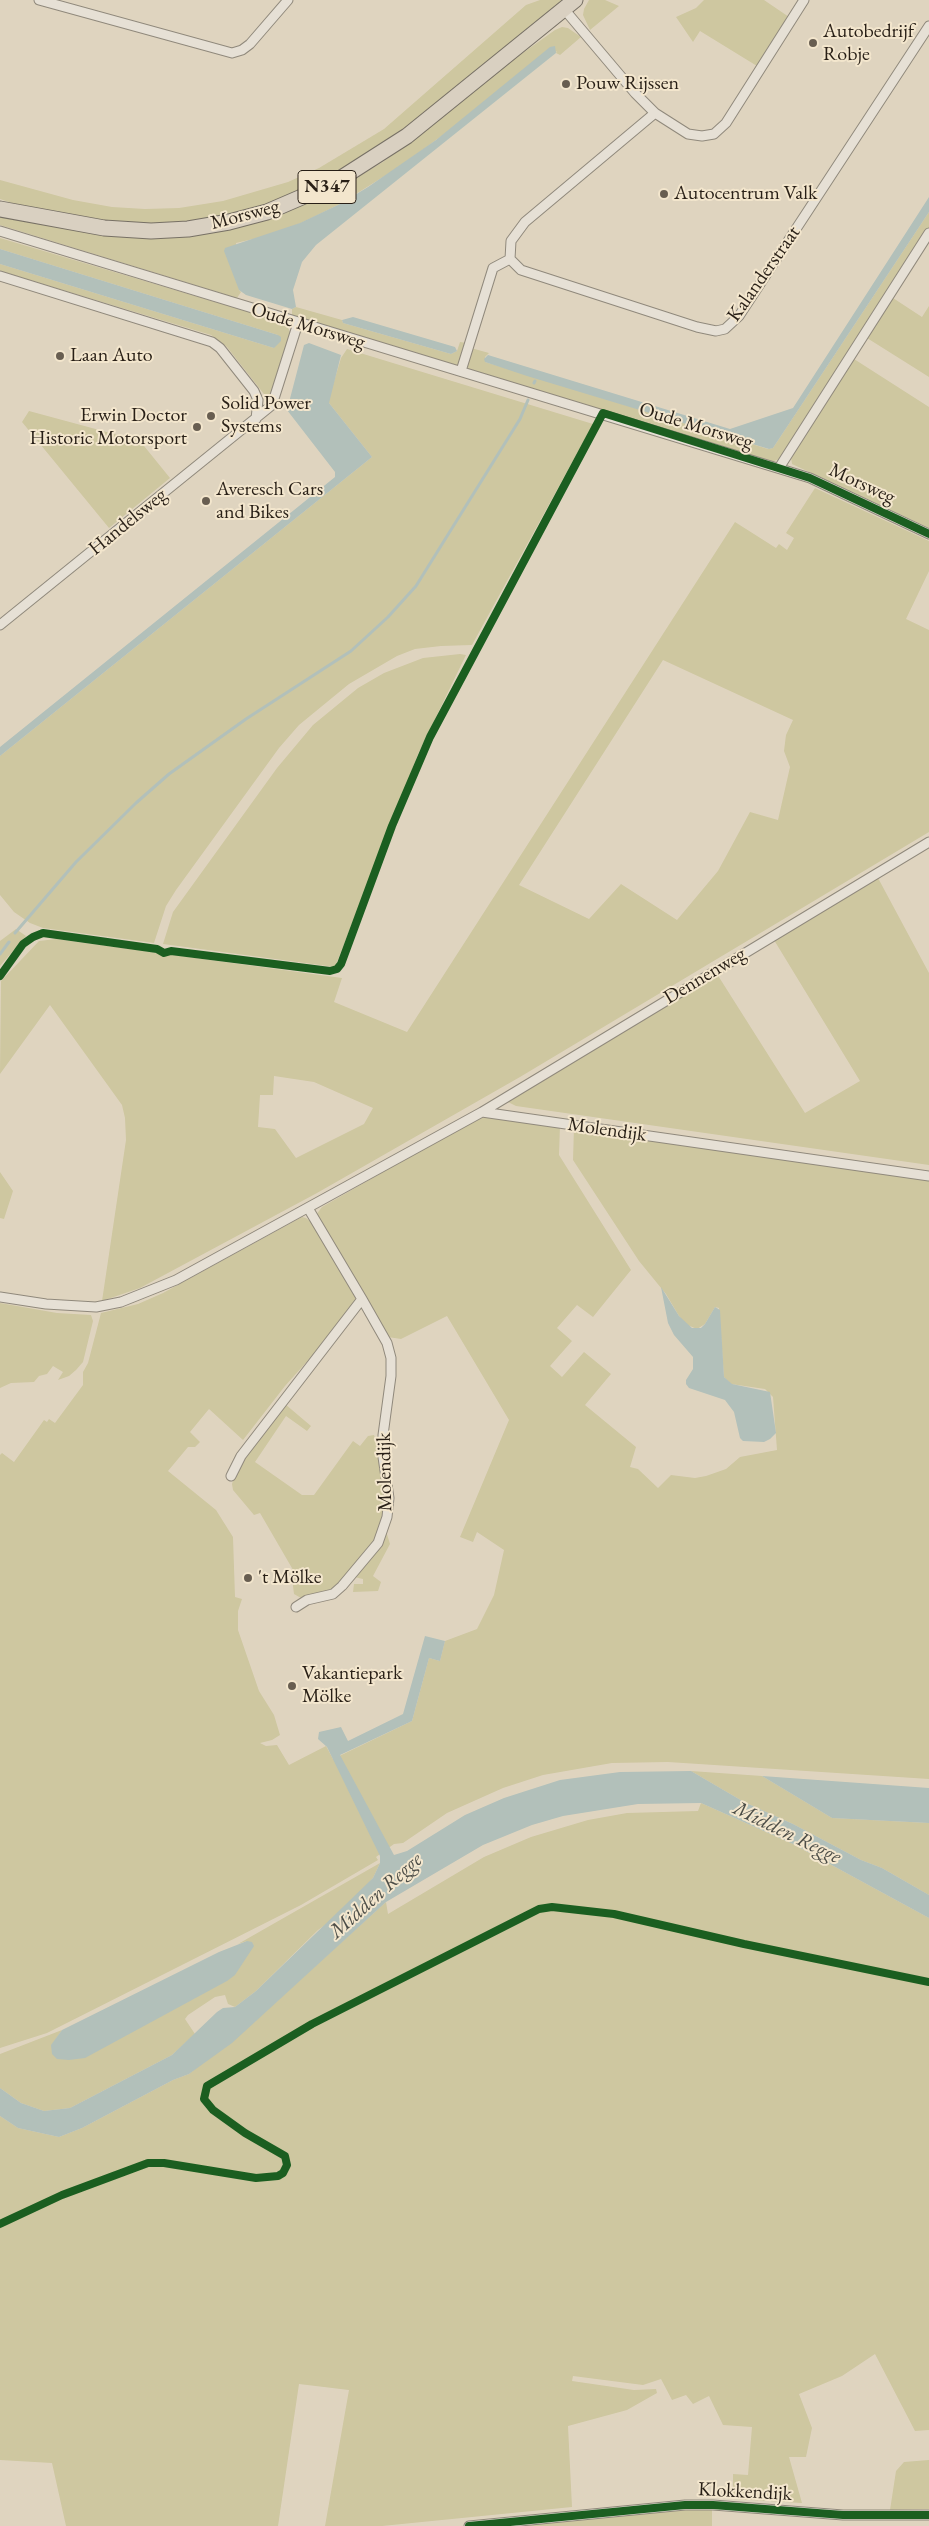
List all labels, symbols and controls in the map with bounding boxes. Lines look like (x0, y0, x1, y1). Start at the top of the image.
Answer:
place label: Autobedrijf Robje (823, 20, 914, 67)
marker: Autobedrijf Robje (807, 37, 819, 49)
place label: Pouw Rijssen (576, 72, 679, 96)
marker: Pouw Rijssen (560, 78, 572, 90)
road number: N347 (298, 170, 356, 203)
place label: Autocentrum Valk (674, 182, 817, 206)
marker: Autocentrum Valk (658, 188, 670, 200)
street label: Morsweg (208, 194, 282, 236)
street label: Kalanderstraat (722, 222, 806, 326)
street label: Oude Morsweg (248, 297, 368, 355)
place label: Laan Auto (70, 344, 153, 368)
marker: Laan Auto (54, 350, 66, 362)
place label: Solid Power Systems (221, 392, 311, 439)
street label: Oude Morsweg (636, 397, 756, 455)
place label: Erwin Doctor Historic Motorsport (29, 404, 187, 451)
marker: Solid Power Systems (205, 410, 217, 422)
marker: Erwin Doctor Historic Motorsport (191, 421, 203, 433)
street label: Morsweg (825, 458, 899, 510)
place label: Averesch Cars and Bikes (216, 478, 323, 525)
street label: Handelsweg (84, 483, 172, 561)
marker: Averesch Cars and Bikes (200, 495, 212, 507)
street label: Dennenweg (660, 942, 750, 1010)
street label: Molendijk (566, 1113, 648, 1147)
street label: Molendijk (372, 1432, 398, 1512)
place label: 't Mölke (258, 1566, 321, 1590)
marker: 't Mölke (242, 1572, 254, 1584)
place label: Vakantiepark Mölke (302, 1662, 402, 1709)
marker: Vakantiepark Mölke (286, 1680, 298, 1692)
water label: Midden Regge (729, 1796, 845, 1870)
water label: Midden Regge (324, 1848, 428, 1944)
street label: Klokkendijk (697, 2478, 793, 2506)

